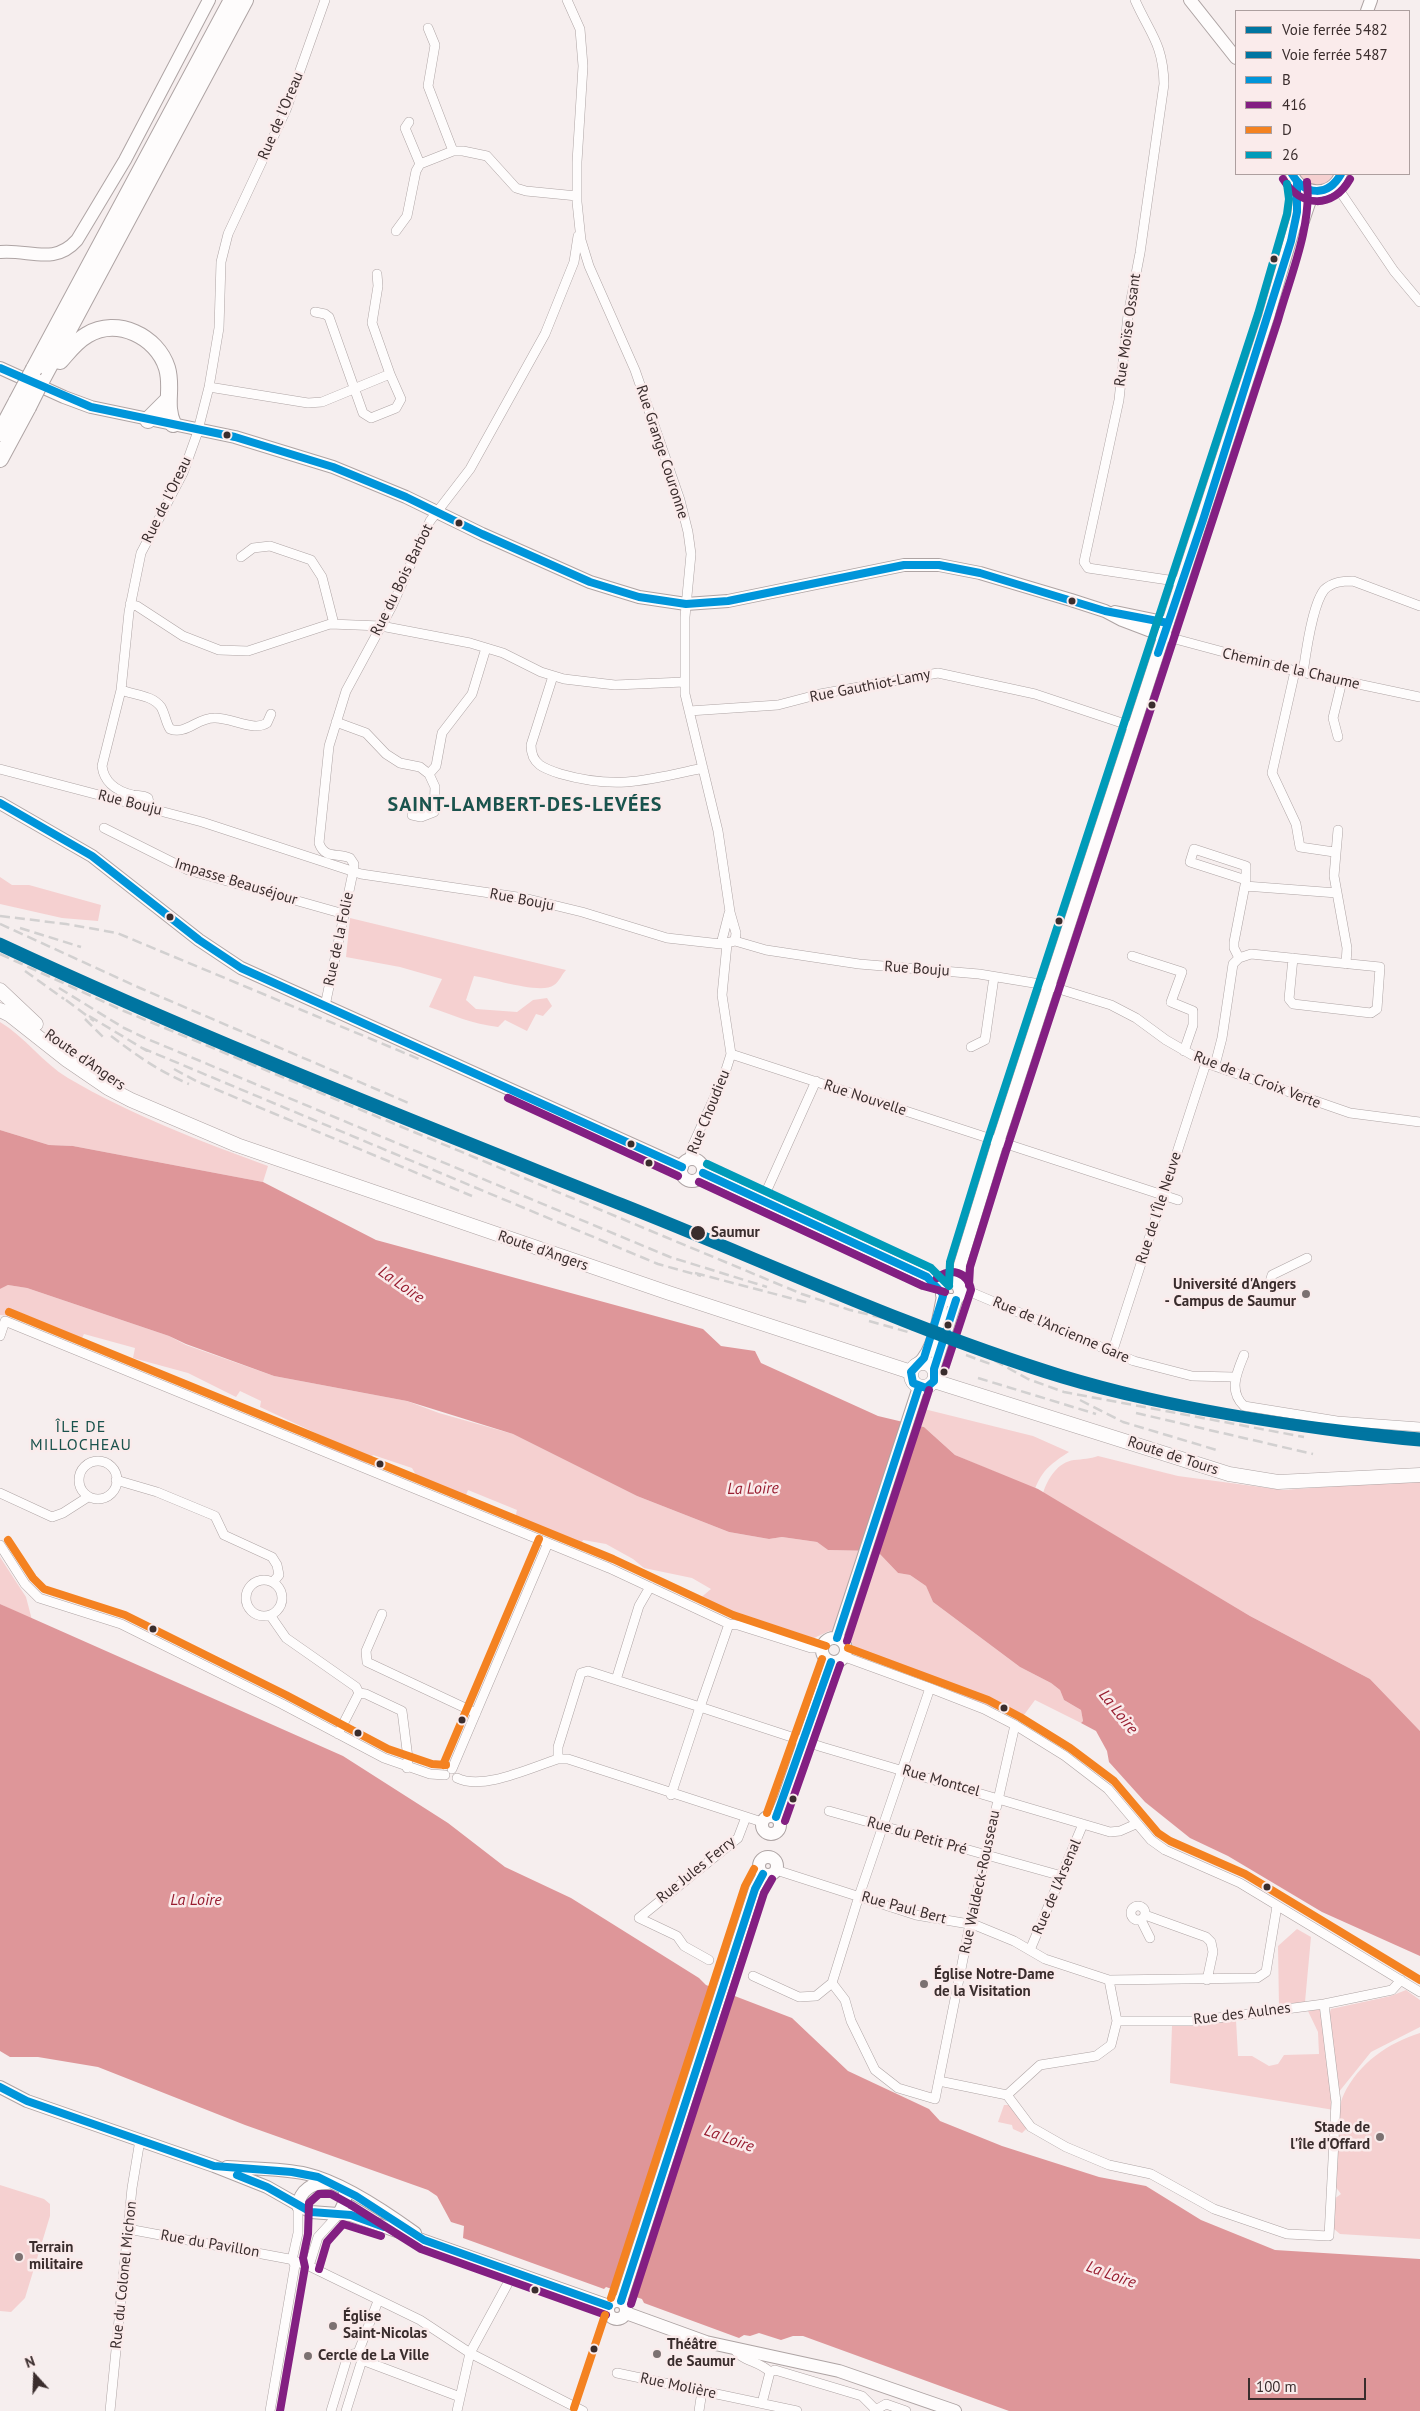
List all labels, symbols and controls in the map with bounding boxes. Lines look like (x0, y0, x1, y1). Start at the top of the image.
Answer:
legend (1235, 10, 1410, 175)
text: Voie ferrée 5482 (1282, 20, 1388, 39)
text: Voie ferrée 5487 (1282, 45, 1388, 64)
street label: Rue de l'Oreau (254, 69, 308, 163)
text: B (1282, 70, 1291, 89)
text: 416 (1282, 95, 1307, 114)
text: D (1282, 120, 1292, 139)
text: 26 (1282, 145, 1298, 164)
unlabelled marker (1269, 254, 1279, 264)
street label: Rue Moïse Ossant (1111, 272, 1145, 388)
street label: Rue Grange Couronne (632, 383, 692, 521)
unlabelled marker (222, 430, 232, 440)
street label: Rue de l'Oreau (138, 454, 196, 546)
unlabelled marker (454, 518, 464, 528)
street label: Rue du Bois Barbot (367, 521, 437, 639)
unlabelled marker (1067, 596, 1077, 606)
street label: Chemin de la Chaume (1221, 644, 1361, 694)
street label: Rue Gauthiot-Lamy (808, 665, 932, 707)
unlabelled marker (1147, 700, 1157, 710)
street label: Rue Bouju (96, 786, 164, 820)
district label: SAINT-LAMBERT-DES-LEVÉES (385, 793, 665, 817)
street label: Impasse Beauséjour (172, 855, 300, 909)
street label: Rue Bouju (488, 885, 556, 915)
street label: Rue de la Folie (320, 890, 358, 988)
unlabelled marker (165, 912, 175, 922)
unlabelled marker (1054, 916, 1064, 926)
street label: Rue Bouju (884, 958, 950, 980)
street label: Route d'Angers (41, 1026, 129, 1094)
street label: Rue de la Croix Verte (1191, 1047, 1323, 1113)
street label: Rue Choudieu (684, 1067, 734, 1157)
street label: Rue Nouvelle (821, 1076, 909, 1120)
unlabelled marker (626, 1139, 636, 1149)
street label: Rue de l'Île Neuve (1132, 1150, 1186, 1266)
unlabelled marker (644, 1158, 654, 1168)
marker: Saumur (689, 1224, 707, 1242)
place label: Saumur (711, 1224, 760, 1242)
street label: Route d'Angers (495, 1227, 591, 1275)
water label: La Loire (374, 1262, 428, 1308)
place label: Université d'Angers - Campus de Saumur (1164, 1276, 1296, 1311)
marker: Université d'Angers - Campus de Saumur (1300, 1288, 1312, 1300)
street label: Rue de l'Ancienne Gare (990, 1293, 1132, 1367)
unlabelled marker (943, 1320, 953, 1330)
unlabelled marker (939, 1367, 949, 1377)
district label: ÎLE DE MILLOCHEAU (29, 1417, 133, 1455)
street label: Route de Tours (1125, 1433, 1221, 1479)
unlabelled marker (375, 1459, 385, 1469)
water label: La Loire (727, 1479, 779, 1499)
unlabelled marker (148, 1624, 158, 1634)
water label: La Loire (1094, 1686, 1142, 1738)
unlabelled marker (999, 1703, 1009, 1713)
unlabelled marker (457, 1715, 467, 1725)
unlabelled marker (353, 1728, 363, 1738)
street label: Rue Montcel (900, 1761, 982, 1801)
unlabelled marker (788, 1794, 798, 1804)
street label: Rue Waldeck-Rousseau (956, 1809, 1004, 1955)
street label: Rue du Petit Pré (865, 1813, 969, 1859)
street label: Rue Jules Ferry (653, 1833, 739, 1907)
street label: Rue de l'Arsenal (1029, 1837, 1085, 1937)
unlabelled marker (1262, 1882, 1272, 1892)
street label: Rue Paul Bert (860, 1888, 948, 1928)
water label: La Loire (170, 1890, 222, 1910)
place label: Église Notre-Dame de la Visitation (934, 1966, 1054, 2001)
marker: Église Notre-Dame de la Visitation (918, 1978, 930, 1990)
street label: Rue des Aulnes (1192, 1999, 1292, 2029)
place label: Stade de l'île d'Offard (1290, 2119, 1370, 2154)
water label: La Loire (702, 2121, 756, 2157)
marker: Stade de l'île d'Offard (1374, 2131, 1386, 2143)
street label: Rue du Colonel Michon (107, 2200, 141, 2350)
street label: Rue du Pavillon (159, 2226, 261, 2262)
place label: Terrain militaire (29, 2239, 83, 2274)
marker: Terrain militaire (13, 2251, 25, 2263)
water label: La Loire (1084, 2257, 1138, 2293)
unlabelled marker (530, 2285, 540, 2295)
place label: Église Saint-Nicolas (343, 2308, 427, 2343)
marker: Église Saint-Nicolas (327, 2320, 339, 2332)
place label: Théâtre de Saumur (667, 2336, 735, 2371)
unlabelled marker (589, 2344, 599, 2354)
place label: Cercle de La Ville (318, 2347, 429, 2365)
marker: Théâtre de Saumur (651, 2348, 663, 2360)
marker: Cercle de La Ville (302, 2350, 314, 2362)
north arrow (10, 2351, 60, 2401)
text: N (22, 2352, 37, 2372)
scale bar (1250, 2368, 1368, 2400)
street label: Rue Molière (638, 2369, 718, 2403)
text: 100 m (1256, 2377, 1297, 2396)

